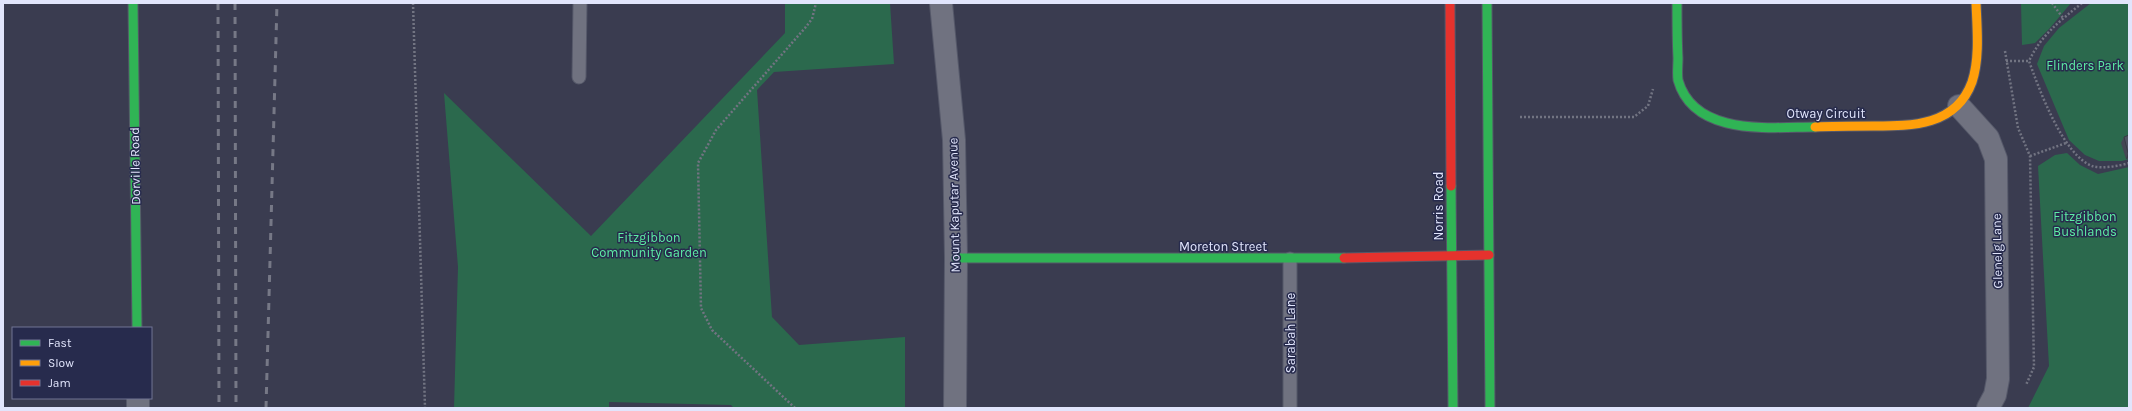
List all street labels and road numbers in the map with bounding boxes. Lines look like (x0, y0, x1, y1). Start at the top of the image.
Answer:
street label: Otway Circuit (1787, 106, 1866, 121)
street label: Dorville Road (127, 127, 143, 205)
street label: Mount Kaputar Avenue (945, 137, 963, 273)
street label: Norris Road (1431, 171, 1446, 241)
street label: Glenelg Lane (1989, 213, 2005, 289)
street label: Moreton Street (1179, 239, 1267, 254)
street label: Sarabah Lane (1283, 292, 1298, 373)

